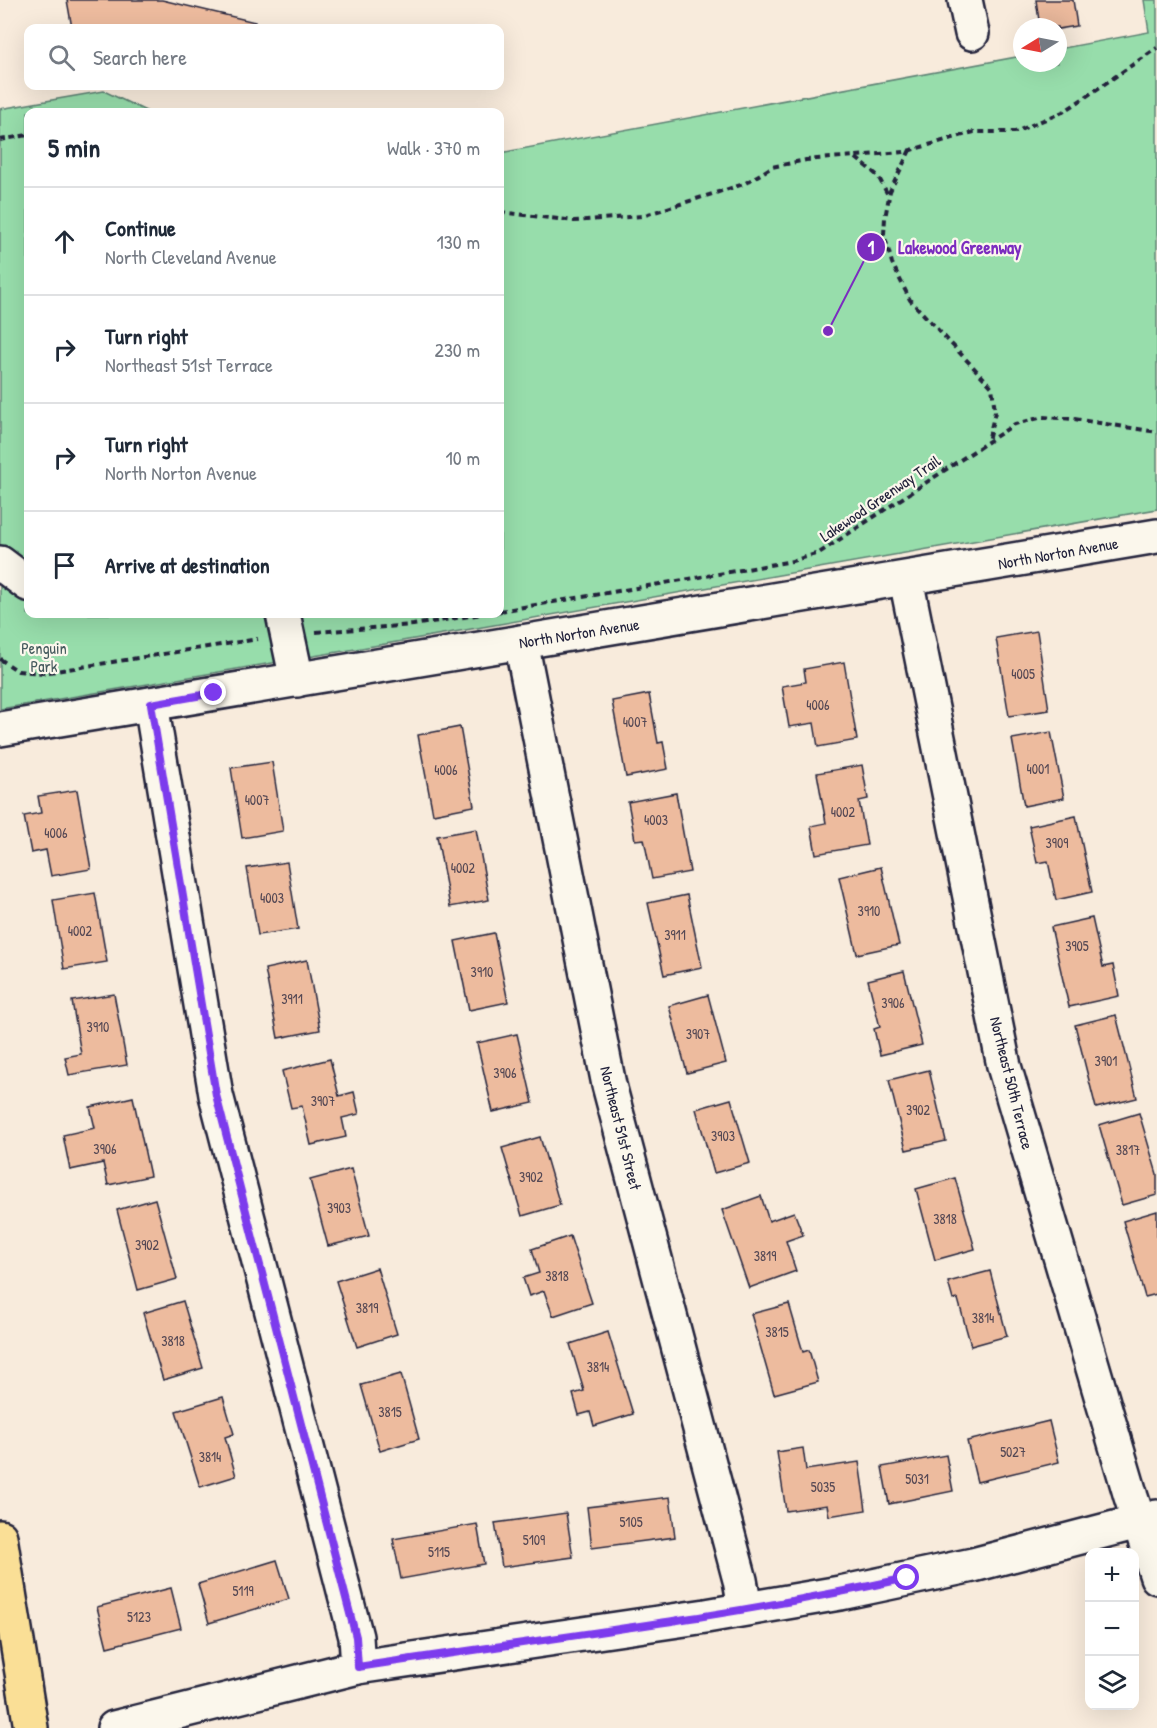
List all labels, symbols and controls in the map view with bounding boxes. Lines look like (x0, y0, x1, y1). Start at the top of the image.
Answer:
north arrow (1013, 18, 1067, 72)
search box (24, 24, 504, 90)
icon: search (45, 41, 78, 74)
text: Search here (93, 42, 187, 72)
text: 5 min (48, 130, 100, 165)
text: Walk · 370 m (387, 134, 480, 161)
text: Continue (105, 213, 176, 243)
icon: ahead (48, 225, 81, 258)
text: 130 m (437, 228, 480, 255)
callout: Lakewood Greenway (856, 229, 1033, 265)
text: 1 (868, 235, 875, 260)
text: Lakewood Greenway (898, 235, 1022, 261)
text: North Cleveland Avenue (105, 243, 277, 270)
text: Turn right (105, 321, 188, 351)
icon: right (48, 333, 81, 366)
text: 230 m (435, 336, 480, 363)
text: Northeast 51st Terrace (105, 351, 273, 378)
text: Turn right (105, 429, 188, 459)
icon: right (48, 441, 81, 474)
text: 10 m (446, 444, 480, 471)
street label: Lakewood Greenway Trail (815, 449, 945, 547)
text: North Norton Avenue (105, 459, 257, 486)
street label: North Norton Avenue (996, 532, 1120, 574)
icon: arrive (48, 549, 81, 582)
text: Arrive at destination (105, 550, 270, 580)
street label: North Norton Avenue (517, 613, 641, 653)
park label: Penguin Park (21, 637, 67, 677)
house number: 4005 (1011, 664, 1035, 683)
route end (200, 679, 226, 705)
house number: 4006 (806, 695, 830, 714)
house number: 4007 (623, 712, 647, 731)
house number: 4001 (1027, 759, 1049, 778)
house number: 4006 (434, 760, 458, 779)
house number: 4007 (245, 790, 269, 809)
house number: 4002 (831, 802, 856, 821)
house number: 4003 (644, 810, 668, 829)
house number: 4006 (44, 823, 68, 842)
house number: 3909 (1046, 833, 1068, 852)
house number: 4002 (451, 858, 476, 877)
house number: 4003 (260, 888, 284, 907)
house number: 3910 (858, 901, 880, 920)
house number: 4002 (68, 921, 93, 940)
house number: 3911 (664, 925, 686, 944)
house number: 3905 (1065, 936, 1089, 955)
house number: 3910 (471, 962, 493, 981)
house number: 3911 (281, 989, 303, 1008)
house number: 3906 (881, 993, 905, 1012)
street label: Northeast 50th Terrace (985, 1014, 1039, 1152)
house number: 3910 (87, 1017, 109, 1036)
house number: 3907 (686, 1024, 710, 1043)
house number: 3901 (1095, 1051, 1117, 1070)
house number: 3906 (493, 1063, 517, 1082)
street label: Northeast 51st Street (595, 1064, 647, 1193)
house number: 3907 (311, 1091, 335, 1110)
house number: 3902 (906, 1100, 931, 1119)
house number: 3903 (711, 1126, 735, 1145)
house number: 3906 (93, 1139, 117, 1158)
house number: 3817 (1116, 1140, 1140, 1159)
house number: 3902 (519, 1167, 544, 1186)
house number: 3903 (327, 1198, 351, 1217)
house number: 3818 (933, 1209, 957, 1228)
house number: 3902 (135, 1235, 160, 1254)
house number: 3819 (754, 1246, 776, 1265)
house number: 3818 (545, 1266, 569, 1285)
house number: 3819 (356, 1298, 378, 1317)
house number: 3814 (972, 1308, 994, 1327)
house number: 3815 (765, 1322, 789, 1341)
house number: 3818 (161, 1331, 185, 1350)
house number: 3814 (587, 1357, 609, 1376)
house number: 3815 (378, 1402, 402, 1421)
house number: 5027 (1000, 1442, 1026, 1461)
house number: 3814 (199, 1447, 221, 1466)
house number: 5031 (905, 1469, 929, 1488)
house number: 5035 (811, 1477, 835, 1496)
house number: 5105 (619, 1512, 643, 1531)
house number: 5109 (523, 1530, 545, 1549)
house number: 5115 (428, 1542, 450, 1561)
map controls (1085, 1548, 1139, 1710)
button: + (1085, 1548, 1139, 1602)
route start (893, 1564, 919, 1590)
house number: 5119 (232, 1581, 254, 1600)
button: − (1085, 1602, 1139, 1656)
house number: 5123 (127, 1607, 151, 1626)
button: layers (1085, 1656, 1139, 1710)

